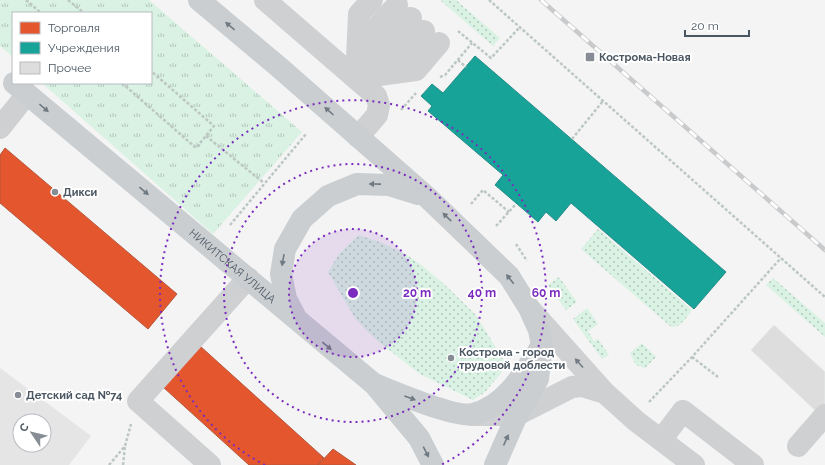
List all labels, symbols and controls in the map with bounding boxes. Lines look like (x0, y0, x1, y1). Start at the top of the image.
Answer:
legend (12, 12, 152, 84)
scale bar (685, 12, 749, 38)
text: 20 m (691, 19, 719, 33)
text: Торговля (48, 21, 100, 35)
one-way arrow (225, 22, 236, 31)
text: Учреждения (48, 41, 120, 55)
marker: Кострома-Новая (584, 51, 596, 63)
place label: Кострома-Новая (599, 51, 691, 64)
text: Прочее (48, 61, 91, 75)
one-way arrow (39, 104, 49, 113)
one-way arrow (324, 106, 334, 116)
one-way arrow (369, 181, 381, 188)
place label: Дикси (63, 186, 98, 199)
marker: Дикси (50, 187, 60, 197)
one-way arrow (138, 187, 149, 196)
one-way arrow (442, 212, 452, 221)
street label: НИКИТСКАЯ УЛИЦА (187, 226, 279, 306)
one-way arrow (280, 254, 286, 266)
one-way arrow (505, 273, 514, 284)
centre of rings (346, 286, 360, 300)
text: 20 m (403, 286, 431, 300)
text: 40 m (468, 286, 496, 300)
text: 60 m (532, 286, 560, 300)
one-way arrow (322, 341, 332, 350)
place label: Кострома - город трудовой доблести (459, 346, 565, 372)
marker: Кострома - город трудовой доблести (446, 353, 456, 363)
one-way arrow (575, 358, 584, 369)
place label: Детский сад №74 (26, 389, 122, 402)
marker: Детский сад №74 (13, 390, 23, 400)
one-way arrow (404, 396, 416, 402)
north arrow (12, 413, 52, 453)
text: С (17, 420, 32, 434)
one-way arrow (503, 435, 509, 446)
one-way arrow (423, 446, 429, 458)

